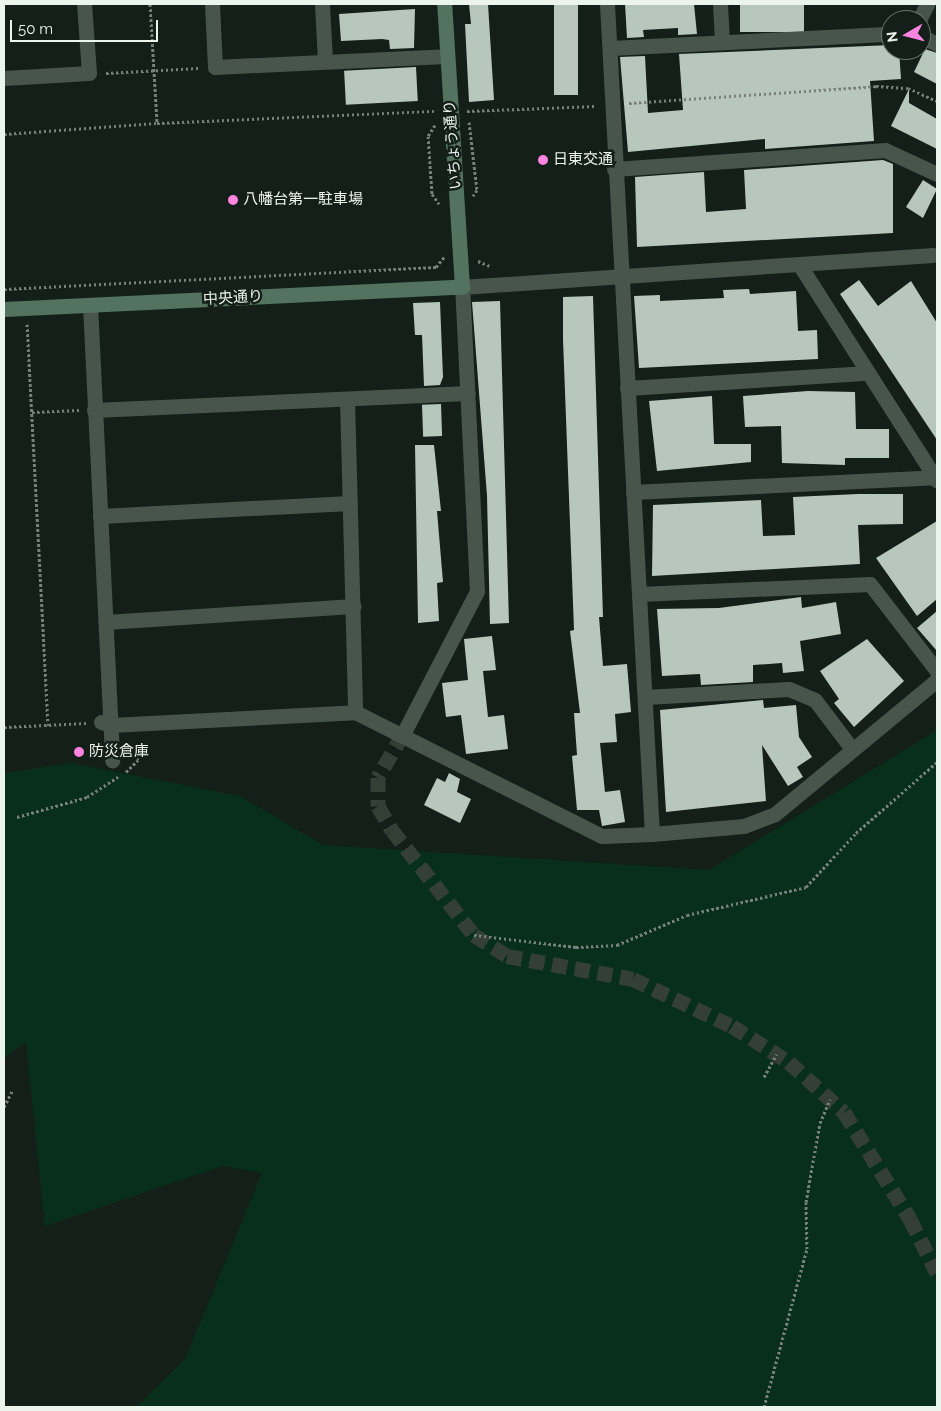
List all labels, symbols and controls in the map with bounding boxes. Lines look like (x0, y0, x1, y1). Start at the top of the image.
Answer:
scale bar (12, 10, 160, 42)
north arrow (881, 10, 931, 60)
text: 50 m (18, 20, 53, 38)
text: N (883, 31, 901, 43)
street label: いちょう通り (441, 99, 465, 191)
place label: 日東交通 (553, 151, 613, 169)
marker: 日東交通 (537, 154, 549, 166)
place label: 八幡台第一駐車場 (243, 191, 363, 209)
marker: 八幡台第一駐車場 (227, 194, 239, 206)
street label: 中央通り (203, 287, 263, 309)
place label: 防災倉庫 (89, 743, 149, 761)
marker: 防災倉庫 (73, 746, 85, 758)

